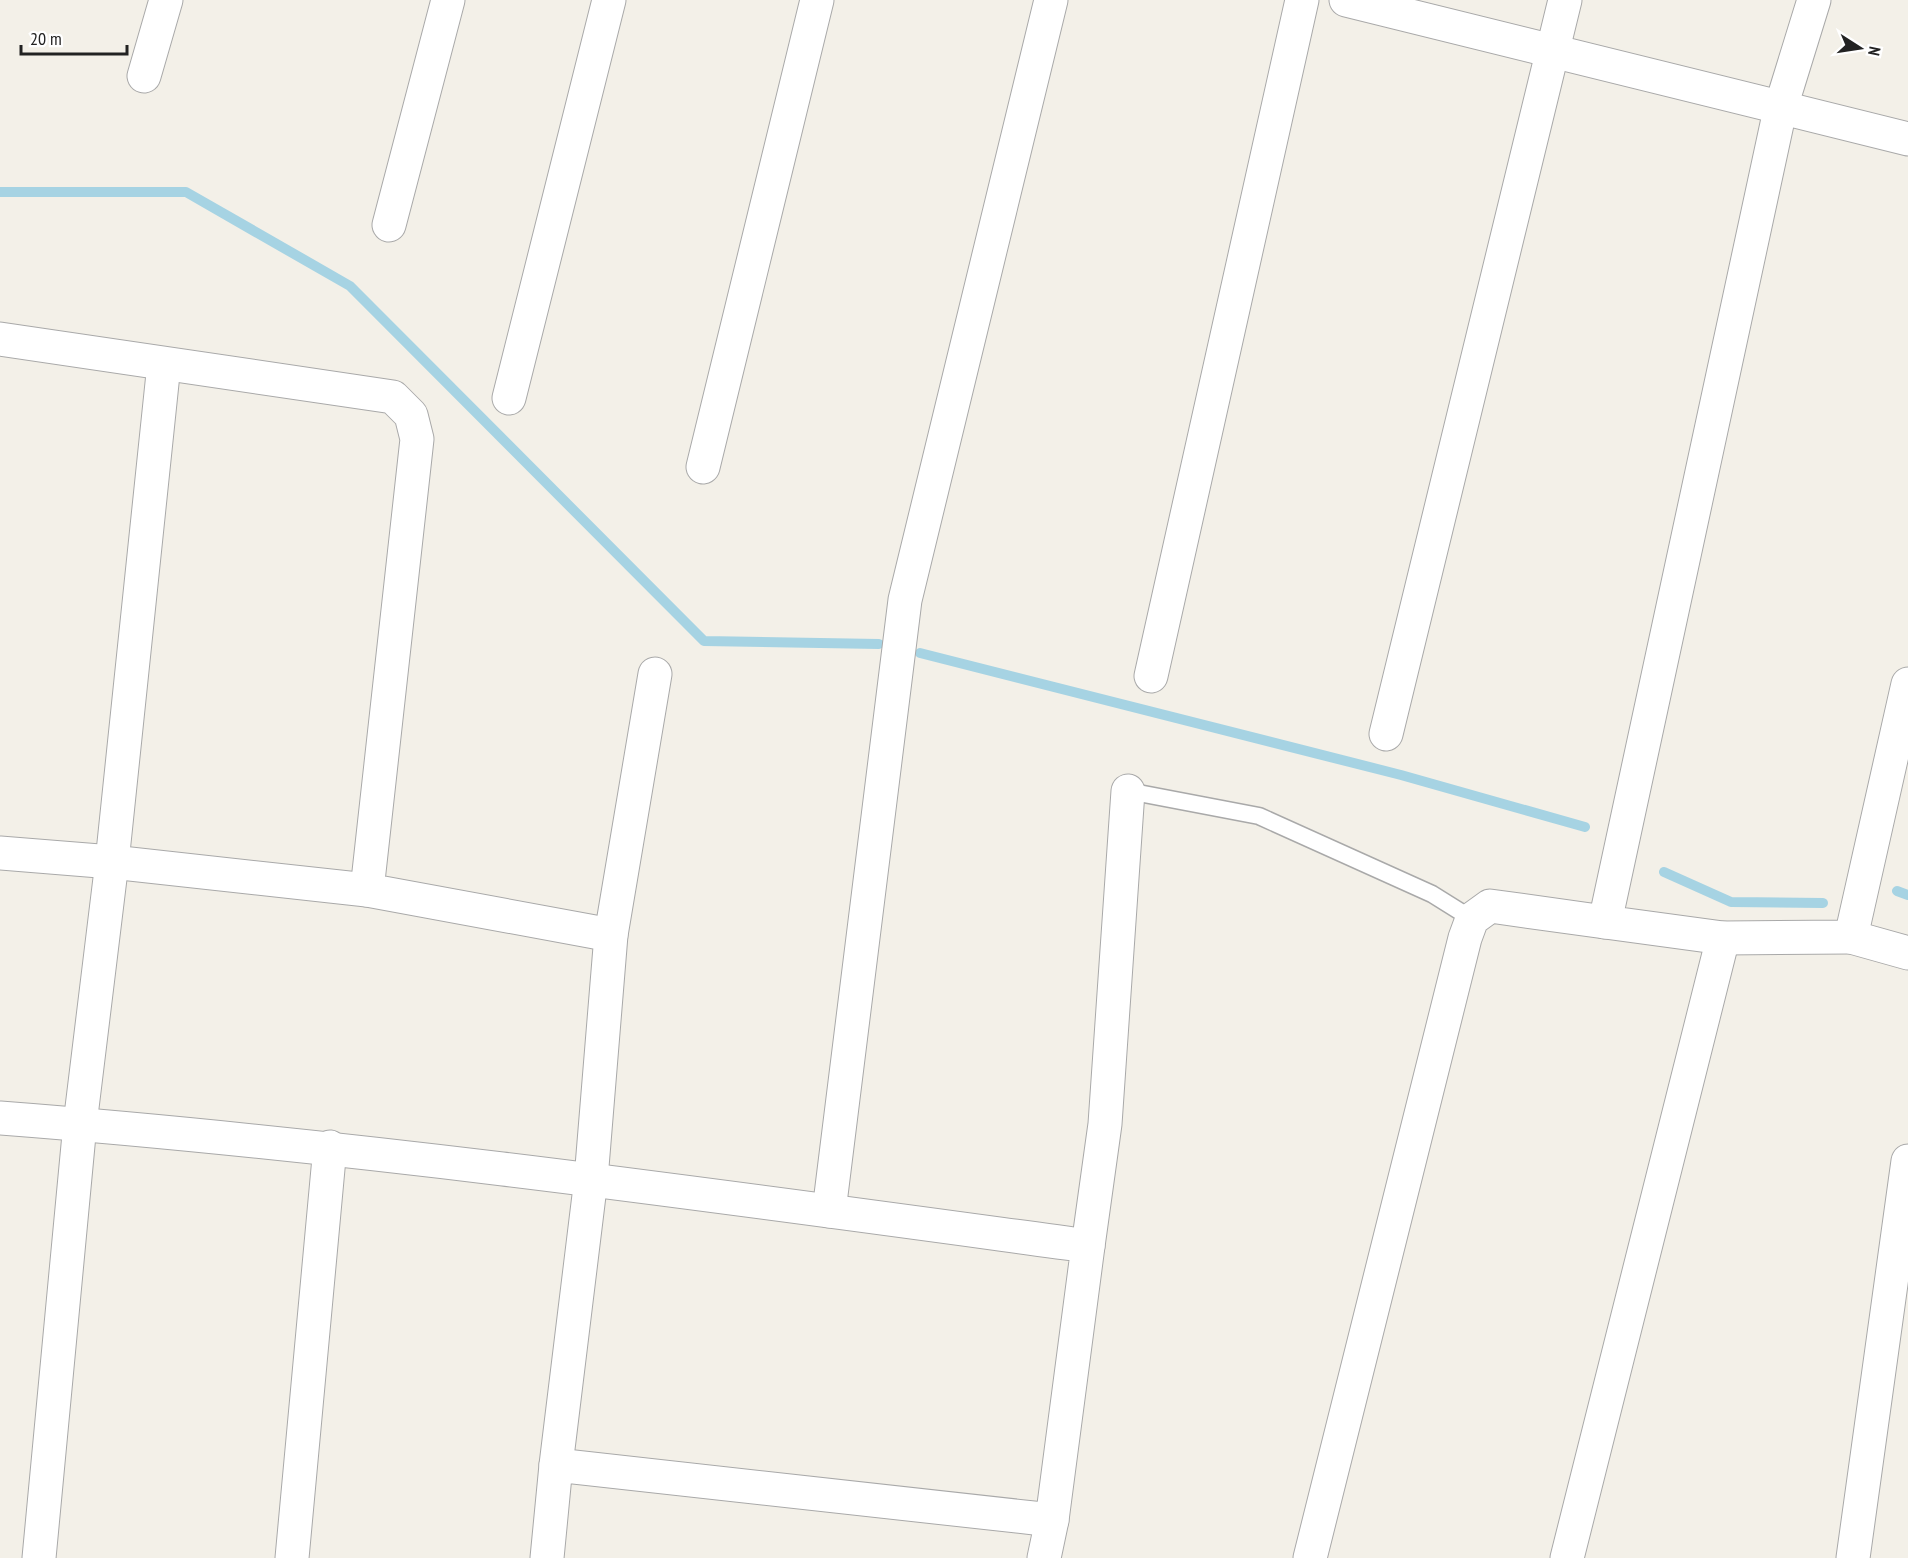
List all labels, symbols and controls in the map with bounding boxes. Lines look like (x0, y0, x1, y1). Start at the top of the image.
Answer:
scale bar (21, 18, 128, 56)
north arrow (1830, 18, 1890, 78)
text: 20 m (30, 27, 62, 50)
text: N (1864, 45, 1885, 57)

